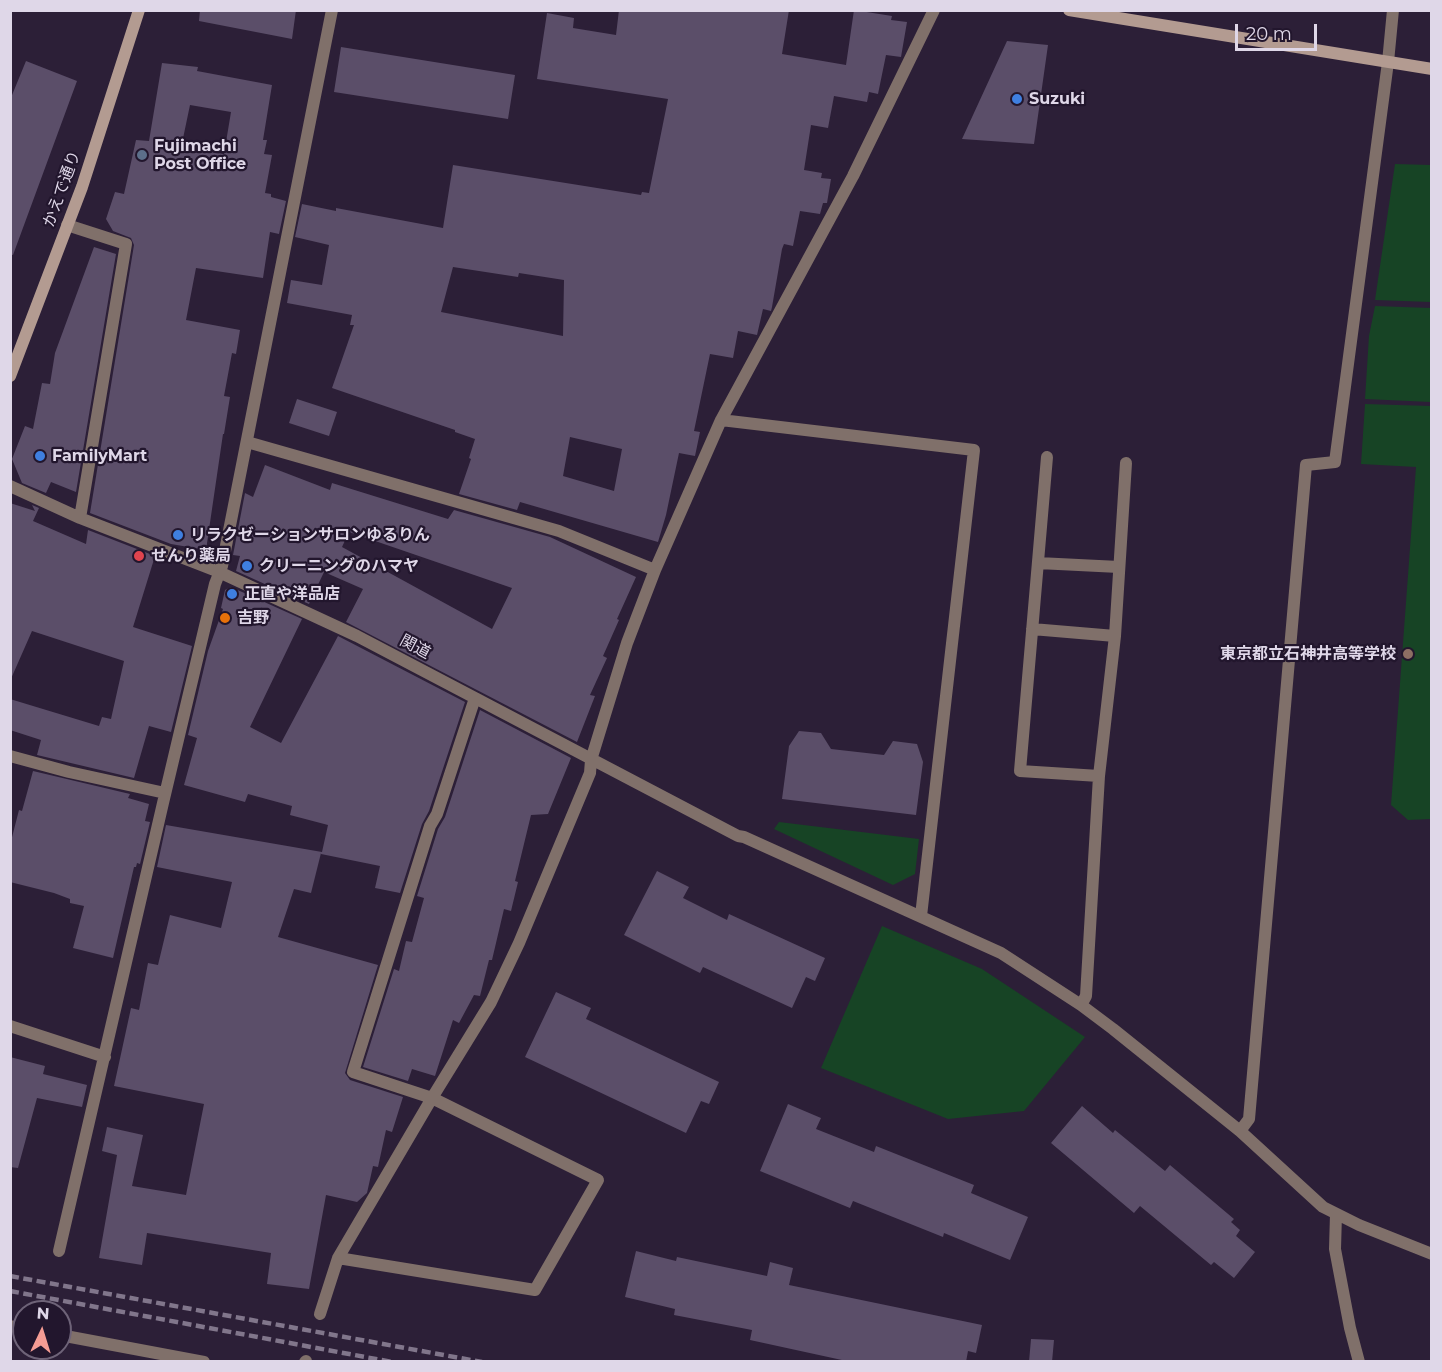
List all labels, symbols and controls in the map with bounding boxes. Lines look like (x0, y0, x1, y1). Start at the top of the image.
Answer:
scale bar (1238, 12, 1320, 50)
text: 20 m (1246, 23, 1292, 45)
place label: Suzuki (1029, 89, 1085, 109)
marker: Suzuki (1010, 92, 1024, 106)
place label: Fujimachi Post Office (154, 136, 246, 174)
street label: かえで通り (39, 148, 85, 230)
marker: Fujimachi Post Office (135, 148, 149, 162)
place label: FamilyMart (52, 446, 147, 466)
marker: FamilyMart (33, 449, 47, 463)
place label: リラクゼーションサロンゆるりん (190, 525, 430, 545)
marker: リラクゼーションサロンゆるりん (171, 528, 185, 542)
place label: せんり薬局 (151, 546, 231, 566)
marker: せんり薬局 (132, 549, 146, 563)
place label: クリーニングのハマヤ (259, 556, 419, 576)
marker: クリーニングのハマヤ (240, 559, 254, 573)
place label: 正直や洋品店 (244, 584, 340, 604)
marker: 正直や洋品店 (225, 587, 239, 601)
place label: 吉野 (237, 608, 269, 628)
marker: 吉野 (218, 611, 232, 625)
street label: 関道 (396, 631, 434, 663)
place label: 東京都立石神井高等学校 (1220, 644, 1396, 664)
marker: 東京都立石神井高等学校 (1401, 647, 1415, 661)
north arrow (12, 1300, 72, 1360)
text: N (36, 1304, 50, 1323)

